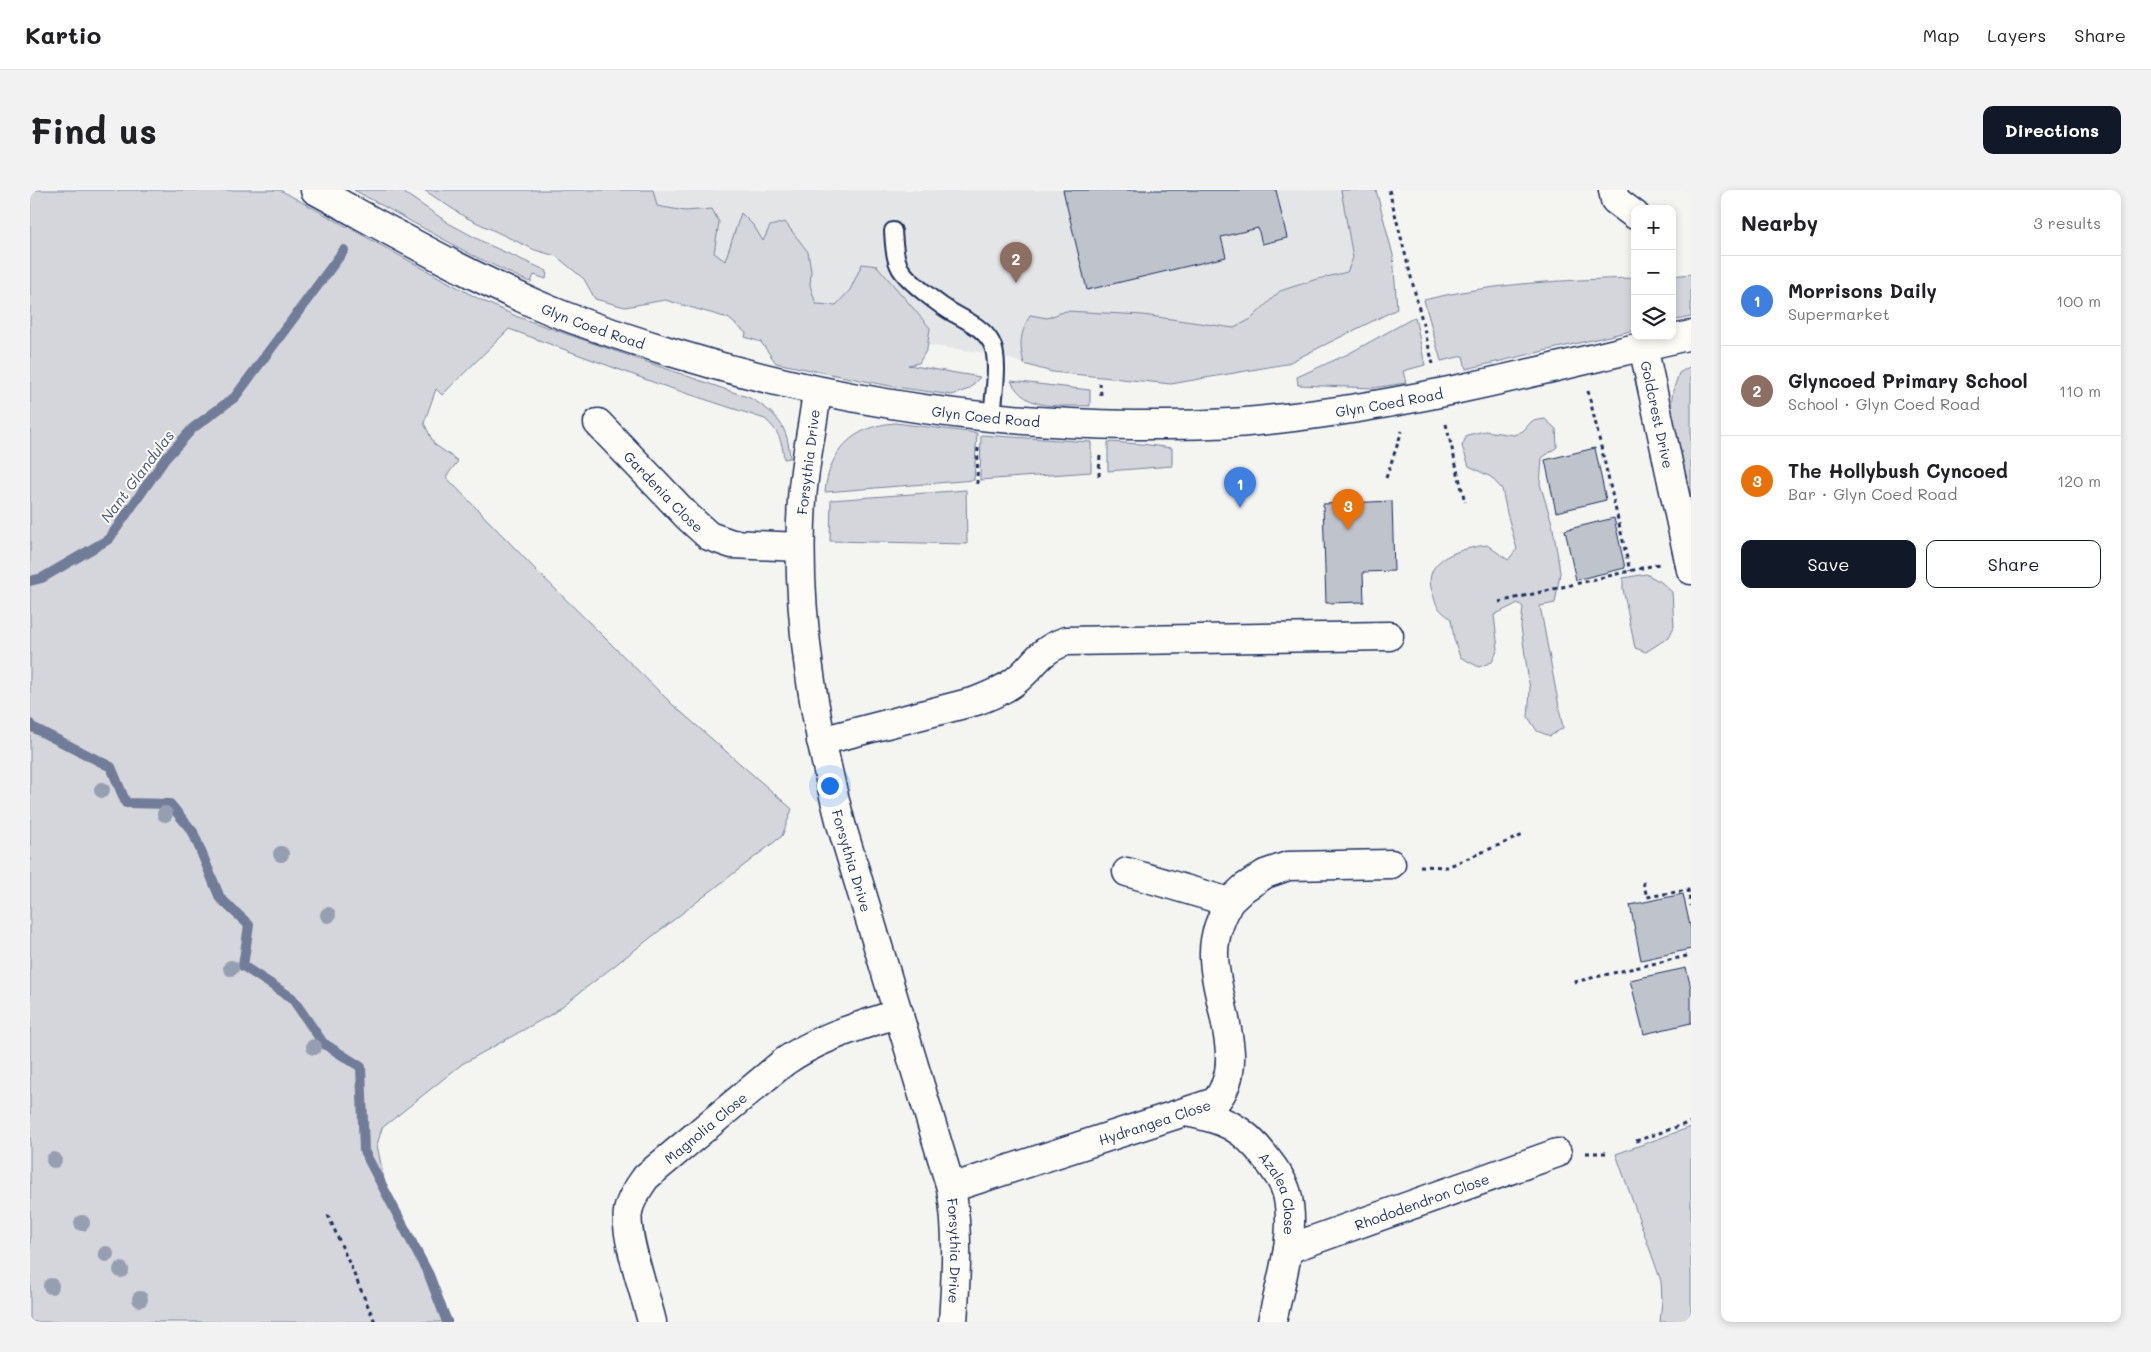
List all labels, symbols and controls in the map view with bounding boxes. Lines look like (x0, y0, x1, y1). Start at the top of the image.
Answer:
text: Kartio (25, 19, 101, 50)
text: Map (1923, 23, 1959, 47)
text: Layers (1987, 23, 2046, 47)
text: Share (2074, 23, 2126, 47)
button: Directions (1983, 106, 2121, 154)
text: Find us (30, 107, 157, 153)
map controls (1631, 205, 1676, 340)
button: + (1631, 205, 1676, 250)
text: Nearby (1741, 209, 1818, 236)
text: 3 results (2033, 212, 2101, 233)
pin: 2 (1000, 242, 1032, 283)
button: − (1631, 250, 1676, 295)
text: Morrisons Daily (1788, 278, 1937, 303)
text: 1 (1753, 290, 1761, 311)
text: 100 m (2056, 290, 2101, 311)
button: layers (1631, 295, 1676, 340)
street label: Glyn Coed Road (539, 298, 648, 353)
text: Supermarket (1788, 303, 1890, 324)
street label: Goldcrest Drive (1637, 359, 1678, 470)
text: Glyncoed Primary School (1788, 368, 2028, 393)
text: 2 (1753, 380, 1761, 401)
text: 110 m (2059, 380, 2101, 401)
street label: Glyn Coed Road (1334, 383, 1444, 421)
text: School · Glyn Coed Road (1788, 393, 1980, 414)
street label: Glyn Coed Road (931, 401, 1041, 431)
street label: Forsythia Drive (792, 408, 824, 516)
water label: Nant Glandulas (96, 426, 178, 526)
street label: Gardenia Close (620, 447, 708, 536)
text: The Hollybush Cyncoed (1788, 458, 2008, 483)
pin: 1 (1224, 467, 1256, 508)
text: 3 (1752, 470, 1762, 491)
text: 120 m (2057, 470, 2101, 491)
text: Bar · Glyn Coed Road (1788, 483, 1957, 504)
pin: 3 (1332, 489, 1364, 530)
button: Save (1741, 540, 1916, 588)
button: Share (1926, 540, 2101, 588)
your location (817, 773, 843, 799)
street label: Forsythia Drive (828, 807, 876, 914)
street label: Magnolia Close (660, 1087, 751, 1168)
street label: Hydrangea Close (1096, 1095, 1213, 1149)
street label: Azalea Close (1255, 1148, 1300, 1236)
street label: Rhododendron Close (1352, 1169, 1492, 1234)
street label: Forsythia Drive (943, 1197, 966, 1304)

